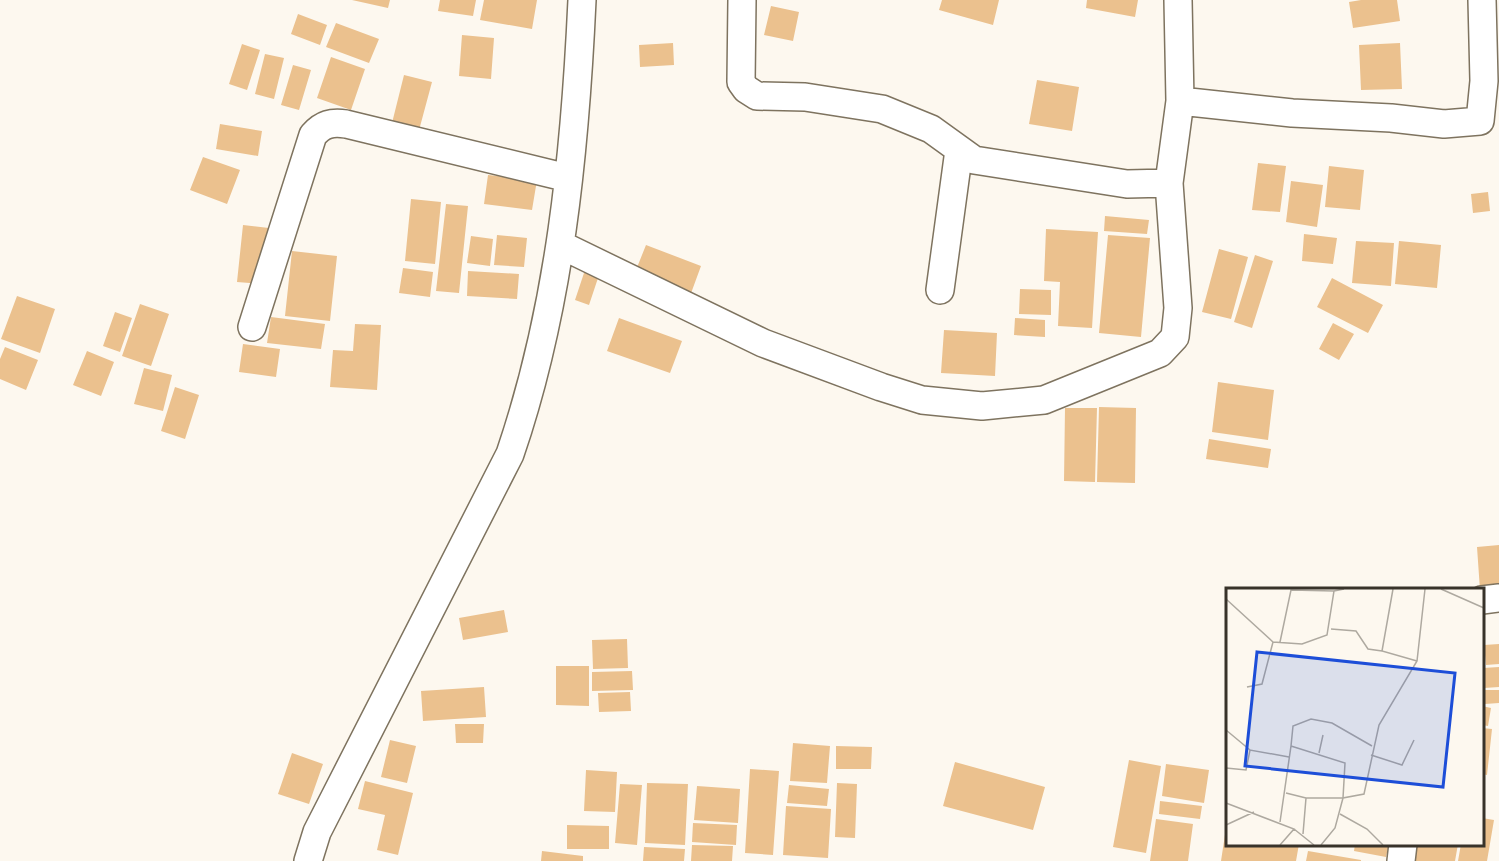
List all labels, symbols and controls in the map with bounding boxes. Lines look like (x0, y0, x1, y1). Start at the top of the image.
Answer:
inset map (1226, 588, 1484, 846)

